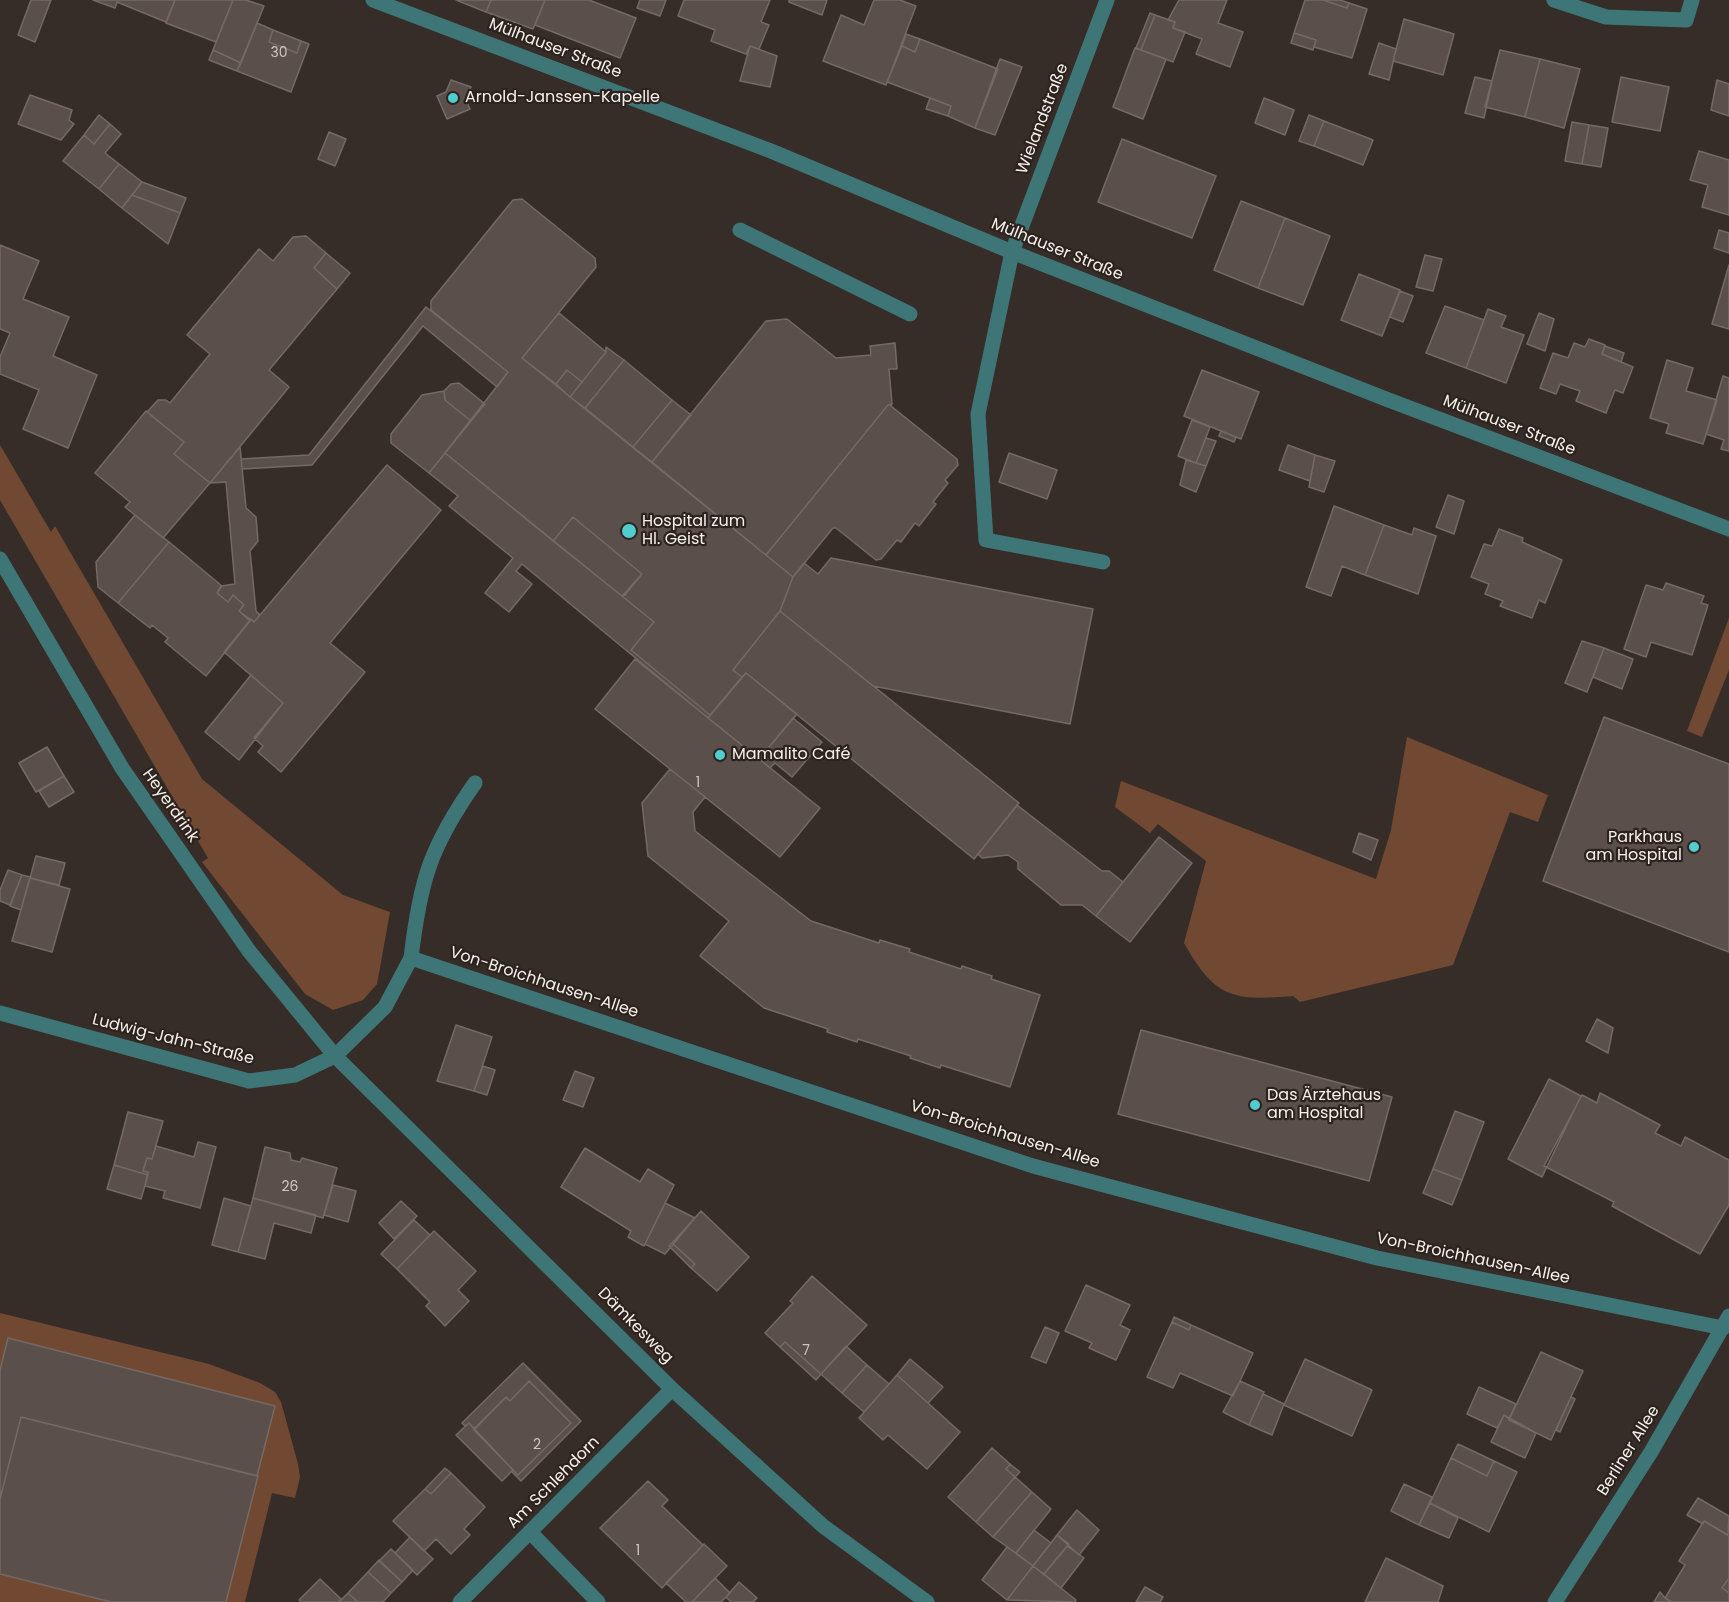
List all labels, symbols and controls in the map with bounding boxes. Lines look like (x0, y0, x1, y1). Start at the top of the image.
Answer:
street label: Mülhauser Straße (486, 15, 624, 83)
house number: 30 (270, 45, 288, 61)
street label: Wielandstraße (1013, 61, 1073, 177)
place label: Arnold-Janssen-Kapelle (465, 88, 660, 108)
marker: Arnold-Janssen-Kapelle (446, 91, 460, 105)
street label: Mülhauser Straße (988, 215, 1126, 285)
street label: Mülhauser Straße (1440, 392, 1578, 460)
place label: Hospital zum Hl. Geist (642, 512, 745, 550)
marker: Hospital zum Hl. Geist (620, 522, 638, 540)
place label: Mamalito Café (732, 745, 850, 765)
marker: Mamalito Café (713, 748, 727, 762)
street label: Heyerdrink (138, 766, 202, 846)
house number: 1 (696, 775, 700, 791)
place label: Parkhaus am Hospital (1585, 828, 1682, 866)
marker: Parkhaus am Hospital (1687, 840, 1701, 854)
street label: Von-Broichhausen-Allee (447, 943, 641, 1023)
street label: Ludwig-Jahn-Straße (90, 1011, 256, 1069)
place label: Das Ärztehaus am Hospital (1267, 1086, 1381, 1124)
street label: Von-Broichhausen-Allee (908, 1097, 1102, 1173)
marker: Das Ärztehaus am Hospital (1248, 1098, 1262, 1112)
house number: 26 (282, 1179, 298, 1195)
street label: Von-Broichhausen-Allee (1375, 1229, 1571, 1289)
street label: Dämkesweg (593, 1284, 677, 1368)
house number: 7 (802, 1343, 810, 1359)
street label: Berliner Allee (1594, 1402, 1664, 1500)
street label: Am Schlehdorn (504, 1433, 604, 1533)
house number: 2 (533, 1437, 541, 1453)
house number: 1 (636, 1543, 640, 1559)

